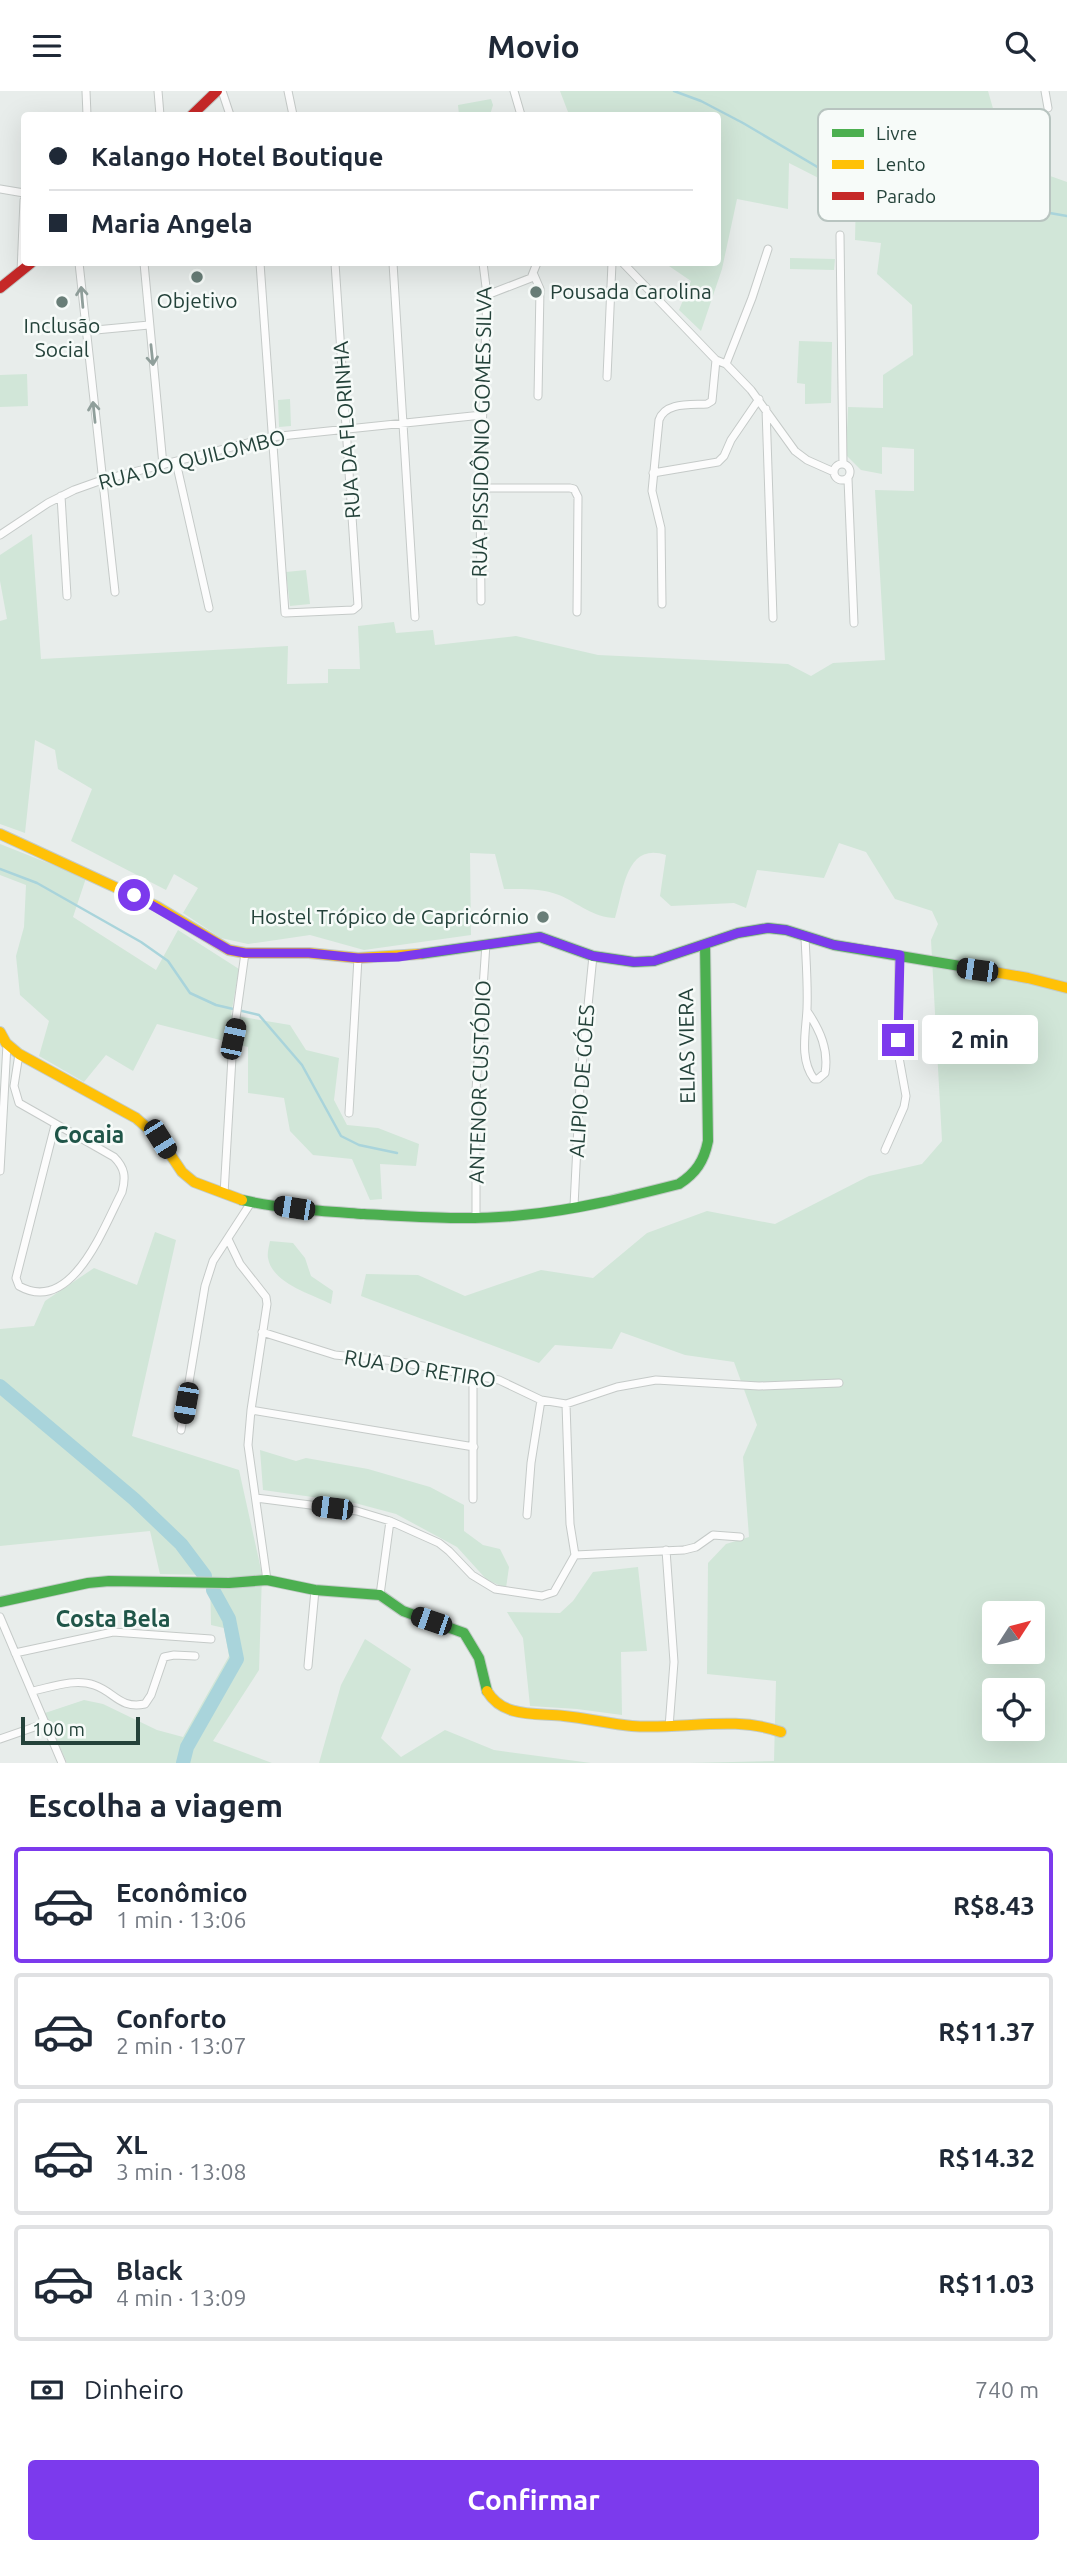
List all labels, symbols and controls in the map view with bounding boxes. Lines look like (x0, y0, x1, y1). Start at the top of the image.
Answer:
icon: menu (28, 27, 66, 65)
icon: search (1001, 27, 1039, 65)
text: Movio (487, 28, 580, 64)
legend (818, 109, 1050, 221)
text: Livre (876, 122, 917, 144)
text: Kalango Hotel Boutique (91, 142, 383, 171)
text: Lento (876, 153, 926, 175)
text: Parado (876, 185, 936, 207)
text: Maria Angela (91, 209, 253, 238)
marker: Objetivo (189, 269, 205, 285)
place label: Pousada Carolina (550, 279, 712, 303)
marker: Pousada Carolina (528, 284, 544, 300)
one-way arrow (75, 286, 88, 308)
street label: RUA PISSIDÔNIO GOMES SILVA (466, 286, 496, 578)
place label: Objetivo (156, 288, 238, 312)
marker: Inclusão Social (54, 294, 70, 310)
place label: Inclusão Social (24, 313, 100, 361)
street label: RUA DA FLORINHA (328, 340, 364, 520)
one-way arrow (146, 343, 159, 366)
one-way arrow (87, 402, 100, 424)
street label: RUA DO QUILOMBO (96, 424, 288, 494)
route start (118, 879, 150, 911)
place label: Hostel Trópico de Capricórnio (250, 904, 529, 928)
marker: Hostel Trópico de Capricórnio (535, 909, 551, 925)
car (955, 957, 1000, 983)
street label: ANTENOR CUSTÓDIO (463, 980, 495, 1184)
street label: ELIAS VIERA (673, 988, 699, 1104)
street label: ALIPIO DE GÓES (564, 1004, 598, 1158)
car (219, 1016, 248, 1062)
callout: 2 min (922, 1016, 1038, 1065)
route end (882, 1024, 914, 1056)
text: 2 min (951, 1027, 1009, 1052)
car (140, 1116, 181, 1162)
district label: Cocaia (54, 1122, 124, 1147)
car (272, 1194, 317, 1222)
street label: RUA DO RETIRO (343, 1344, 498, 1392)
car (173, 1380, 200, 1426)
car (310, 1495, 355, 1521)
north arrow (982, 1601, 1045, 1664)
map controls (982, 1601, 1045, 1741)
car (408, 1604, 455, 1638)
district label: Costa Bela (56, 1606, 170, 1631)
button: locate (982, 1678, 1045, 1741)
scale bar (21, 1714, 140, 1746)
text: 100 m (32, 1718, 85, 1740)
text: Escolha a viagem (28, 1787, 283, 1823)
icon: car (32, 1874, 95, 1937)
text: Econômico (116, 1878, 248, 1907)
text: R$8.43 (953, 1891, 1035, 1920)
text: 1 min · 13:06 (116, 1907, 247, 1932)
icon: car (32, 2000, 95, 2063)
text: Conforto (116, 2004, 227, 2033)
text: R$11.37 (938, 2017, 1035, 2046)
text: 2 min · 13:07 (116, 2033, 247, 2058)
icon: car (32, 2126, 95, 2189)
text: XL (116, 2130, 147, 2159)
text: R$14.32 (938, 2143, 1035, 2172)
text: 3 min · 13:08 (116, 2159, 247, 2184)
icon: car (32, 2252, 95, 2315)
text: Black (116, 2256, 183, 2285)
text: R$11.03 (938, 2269, 1035, 2298)
text: 4 min · 13:09 (116, 2285, 247, 2310)
icon: cash (28, 2371, 66, 2409)
text: Dinheiro (84, 2375, 184, 2404)
text: 740 m (975, 2377, 1039, 2402)
button: Confirmar (28, 2460, 1039, 2540)

